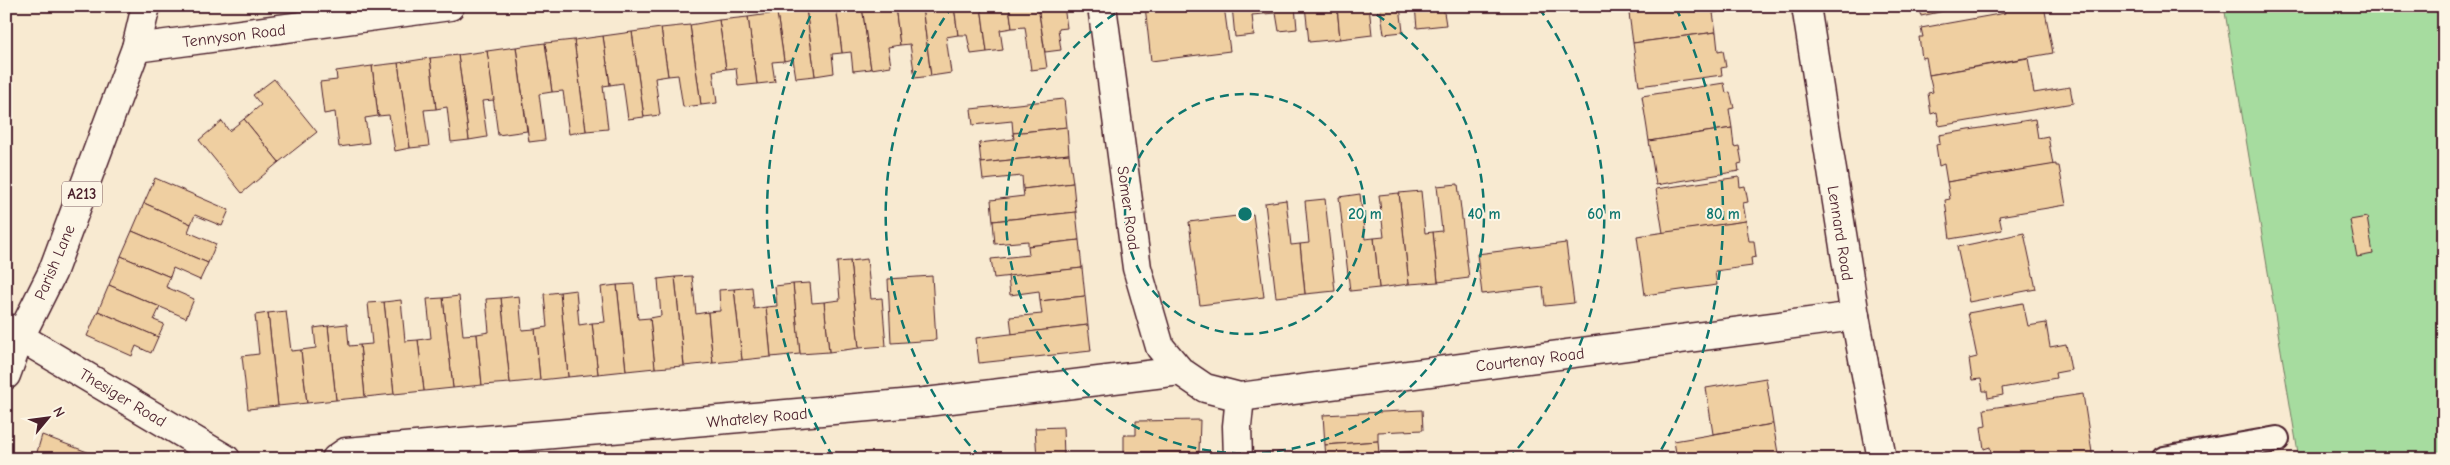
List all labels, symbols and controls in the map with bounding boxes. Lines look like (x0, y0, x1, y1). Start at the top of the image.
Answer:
street label: Tennyson Road (182, 21, 287, 51)
street label: Somer Road (1113, 165, 1143, 251)
road number: A213 (62, 182, 102, 206)
street label: Lennard Road (1824, 184, 1856, 282)
centre of rings (1236, 205, 1254, 223)
text: 20 m (1348, 205, 1382, 223)
text: 40 m (1468, 205, 1501, 223)
text: 60 m (1587, 205, 1621, 223)
text: 80 m (1706, 205, 1740, 223)
street label: Parish Lane (31, 222, 79, 303)
street label: Courtenay Road (1475, 344, 1585, 376)
street label: Thesiger Road (76, 365, 169, 431)
north arrow (22, 392, 72, 442)
text: N (49, 404, 69, 420)
street label: Whateley Road (706, 405, 808, 431)

